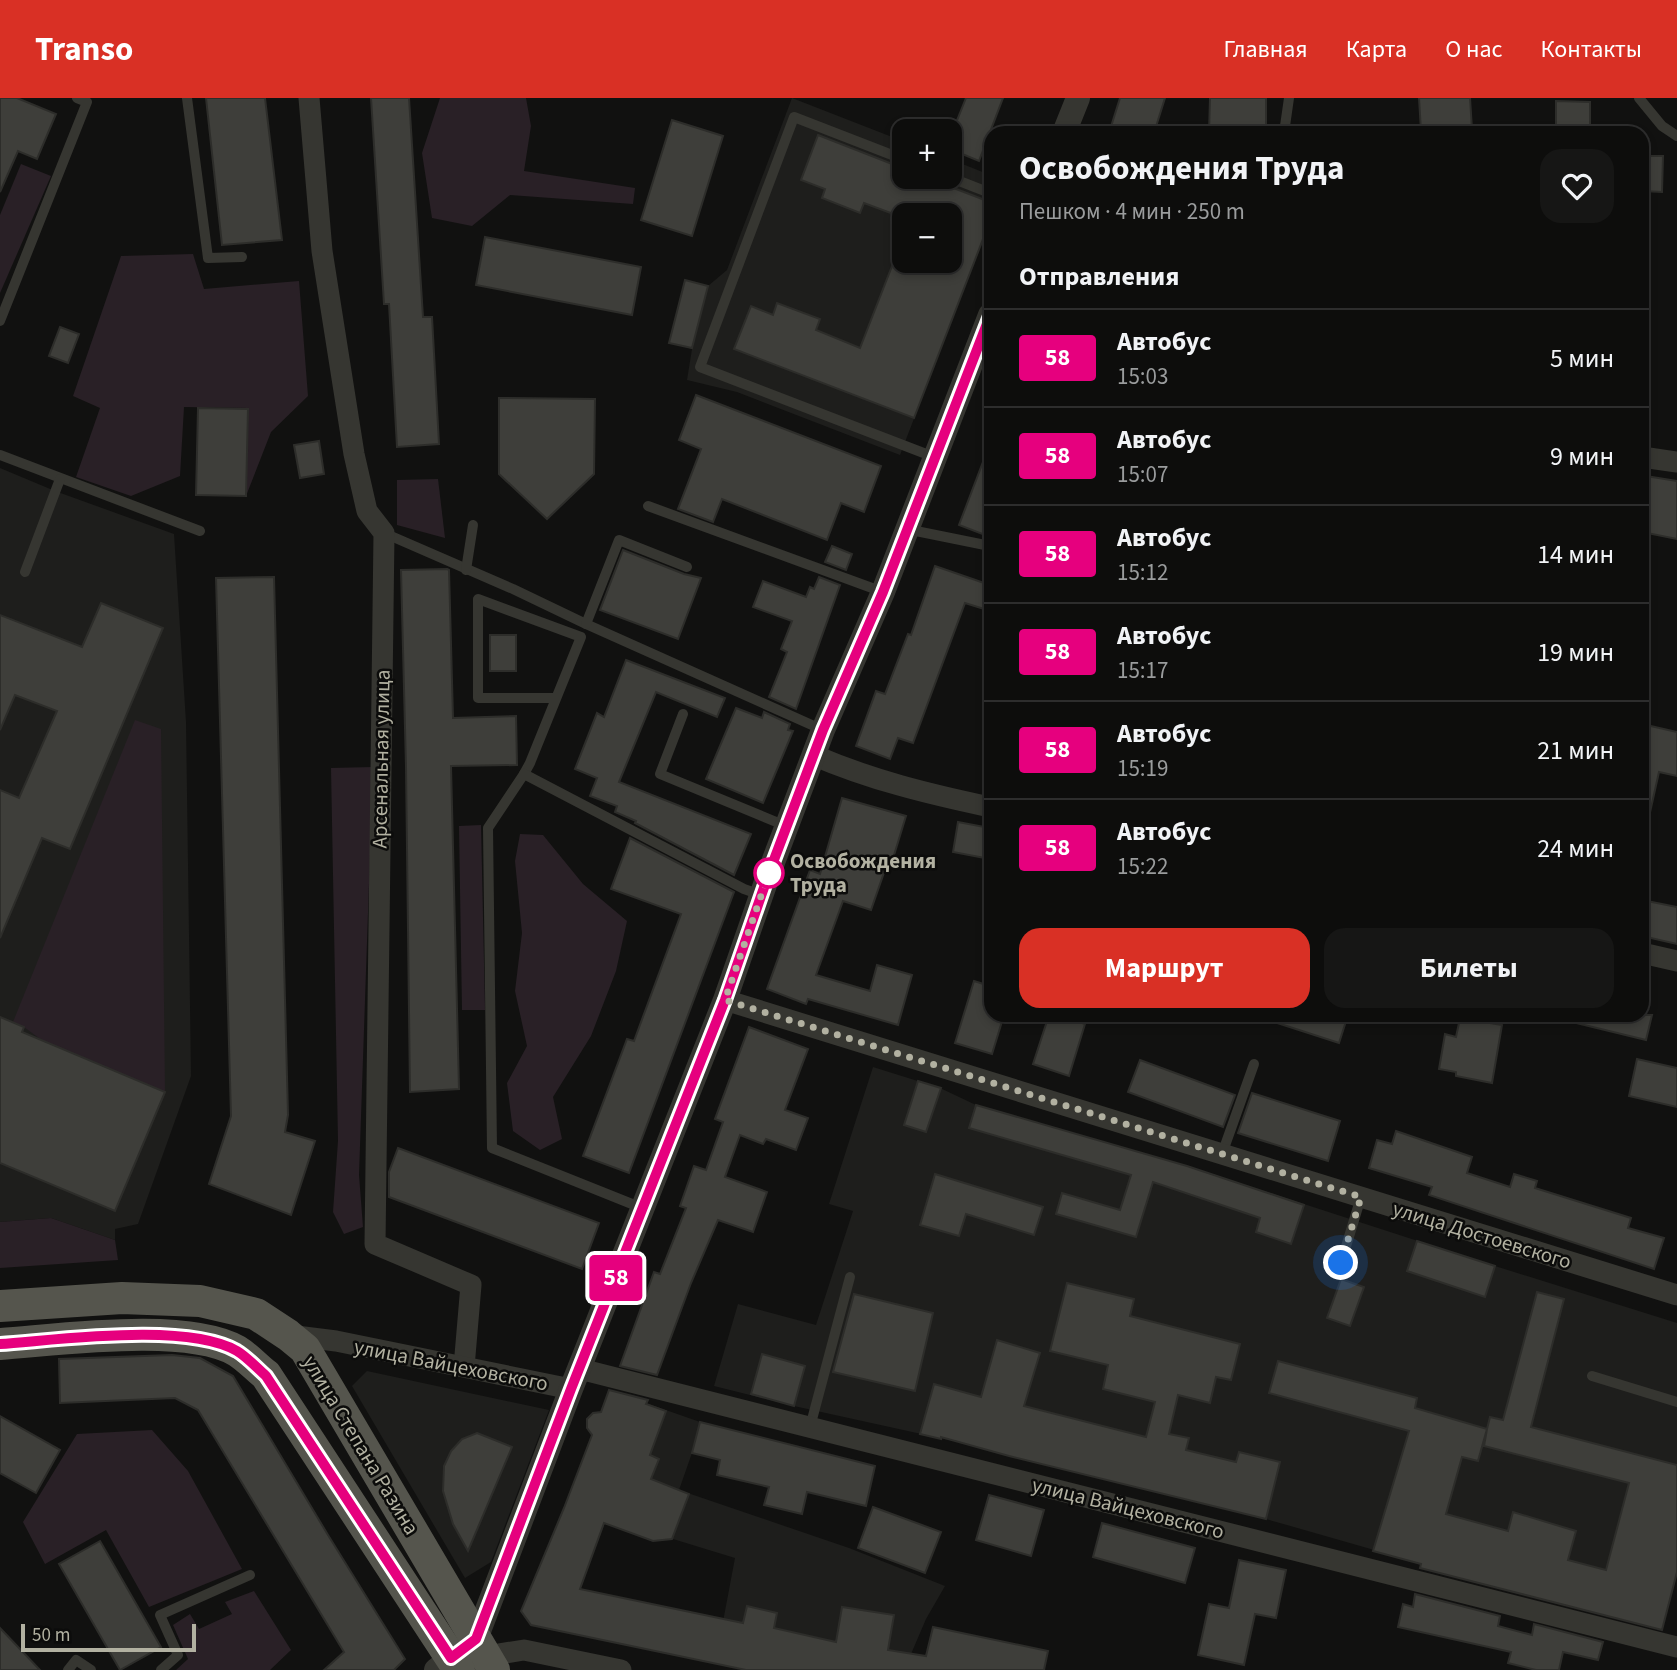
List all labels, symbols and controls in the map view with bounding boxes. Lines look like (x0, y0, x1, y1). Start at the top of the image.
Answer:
text: Transo (35, 26, 133, 73)
text: Главная (1223, 32, 1308, 67)
text: Карта (1346, 32, 1407, 67)
text: О нас (1445, 32, 1502, 67)
text: Контакты (1540, 32, 1642, 67)
map controls (892, 119, 962, 273)
button: + (892, 119, 962, 189)
text: Освобождения Труда (1019, 145, 1344, 192)
button: heart (1540, 149, 1614, 223)
text: Пешком · 4 мин · 250 m (1019, 195, 1245, 228)
button: − (892, 203, 962, 273)
text: Отправления (1019, 258, 1179, 295)
text: Автобус (1117, 323, 1211, 360)
text: 58 (1045, 340, 1070, 375)
text: 5 мин (1550, 340, 1614, 377)
text: 15:03 (1117, 360, 1168, 393)
text: Автобус (1117, 421, 1211, 458)
text: 58 (1045, 438, 1070, 473)
text: 9 мин (1550, 438, 1614, 475)
text: 15:07 (1117, 458, 1168, 491)
text: Автобус (1117, 519, 1211, 556)
text: 58 (1045, 536, 1070, 571)
text: 14 мин (1537, 536, 1614, 573)
text: 15:12 (1117, 556, 1168, 589)
text: Автобус (1117, 617, 1211, 654)
text: 58 (1045, 634, 1070, 669)
text: 19 мин (1537, 634, 1614, 671)
text: 15:17 (1117, 654, 1168, 687)
street label: Арсенальная улица (364, 669, 398, 849)
text: Автобус (1117, 715, 1211, 752)
text: 58 (1045, 732, 1070, 767)
text: 21 мин (1537, 732, 1614, 769)
text: 15:19 (1117, 752, 1168, 785)
text: Автобус (1117, 813, 1211, 850)
text: 58 (1045, 830, 1070, 865)
text: 24 мин (1537, 830, 1614, 867)
place label: Освобождения Труда (790, 846, 936, 900)
text: 15:22 (1117, 850, 1168, 883)
marker: Освобождения Труда (754, 858, 784, 888)
button: Маршрут (1019, 928, 1310, 1008)
button: Билеты (1324, 928, 1614, 1008)
street label: улица Достоевского (1389, 1194, 1575, 1276)
your location (1323, 1245, 1358, 1280)
line badge: 58 (584, 1255, 648, 1301)
text: 58 (603, 1260, 629, 1295)
street label: улица Вайцеховского (351, 1331, 551, 1399)
street label: улица Степана Разина (295, 1350, 427, 1540)
street label: улица Вайцеховского (1029, 1470, 1227, 1546)
scale bar (21, 1621, 196, 1653)
text: 50 m (32, 1622, 70, 1649)

